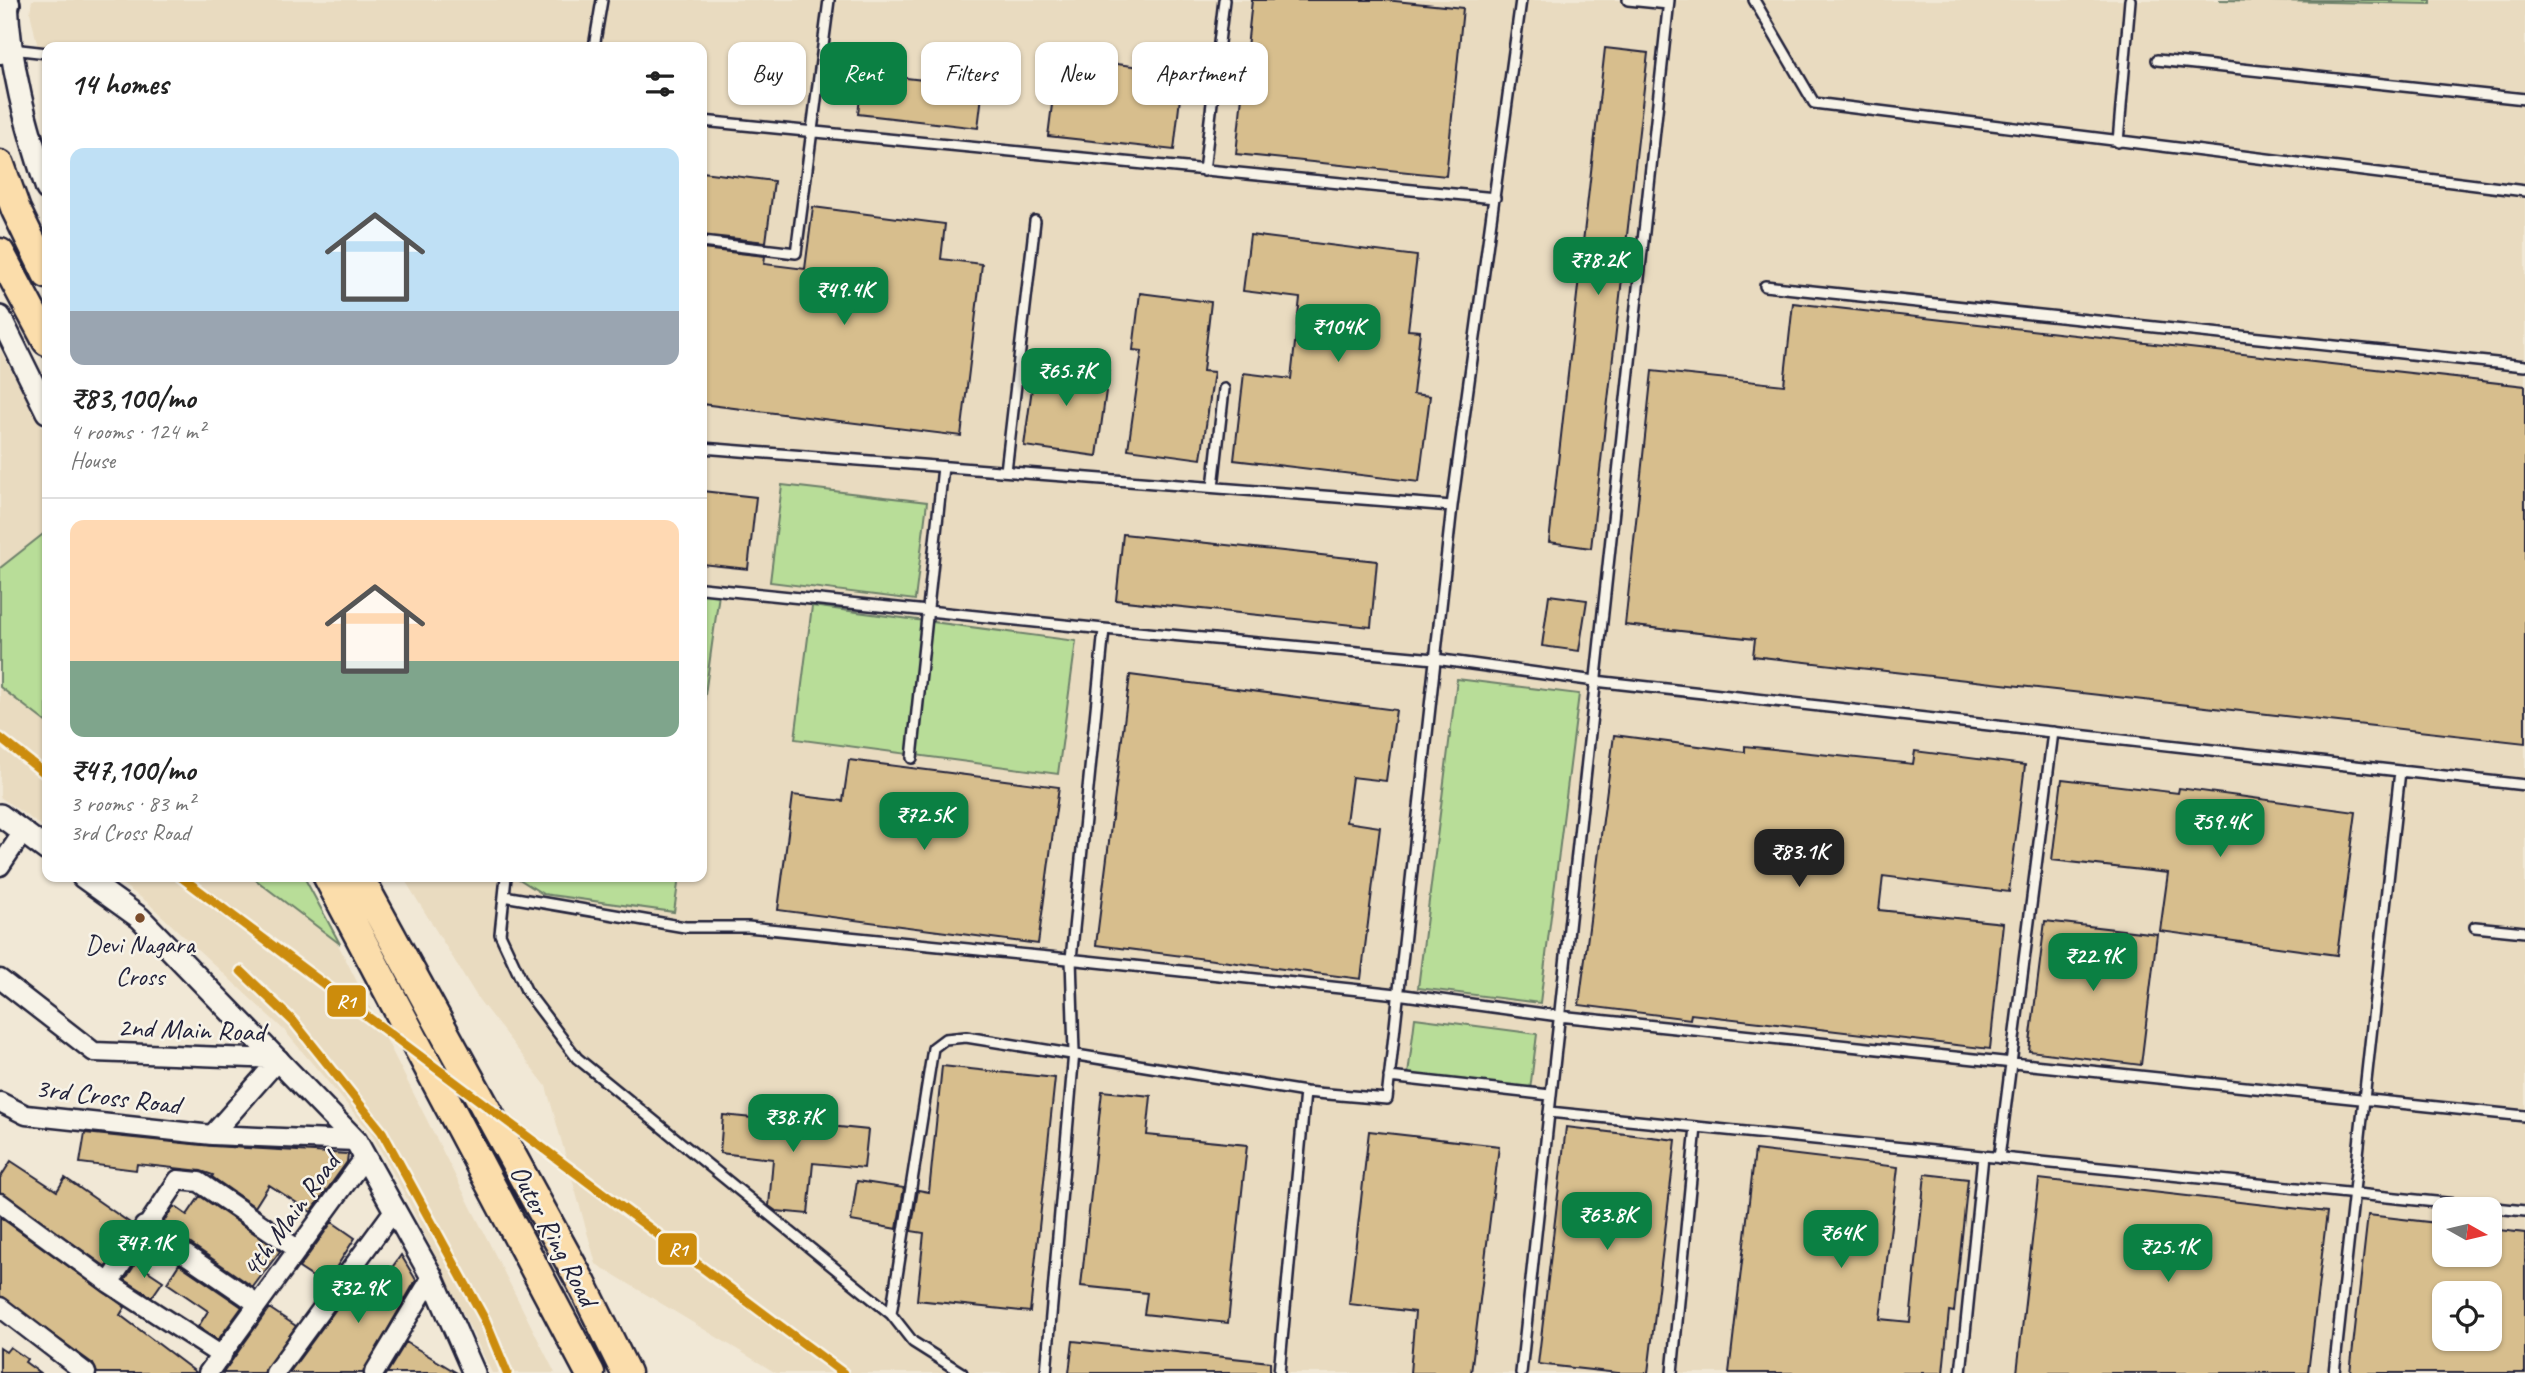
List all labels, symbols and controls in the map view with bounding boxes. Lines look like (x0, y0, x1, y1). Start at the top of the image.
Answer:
chip: Buy (728, 42, 806, 105)
chip: Rent (820, 42, 907, 105)
chip: Filters (921, 42, 1021, 105)
chip: New (1035, 42, 1118, 105)
chip: Apartment (1132, 42, 1268, 105)
text: 14 homes (70, 65, 168, 103)
icon: filters (641, 65, 679, 103)
icon: home (312, 194, 438, 320)
pin: ₹78.2K (1541, 238, 1655, 297)
text: ₹78.2K (1569, 245, 1627, 274)
pin: ₹49.4K (787, 268, 901, 327)
text: ₹49.4K (815, 275, 873, 304)
pin: ₹104K (1289, 304, 1387, 364)
text: ₹104K (1311, 312, 1365, 341)
pin: ₹65.7K (1009, 348, 1123, 408)
text: ₹65.7K (1037, 356, 1095, 385)
text: ₹83,100/mo (70, 379, 195, 417)
text: 4 rooms · 124 m² (70, 417, 205, 446)
text: House (70, 446, 115, 475)
icon: home (312, 566, 438, 692)
text: ₹47,100/mo (70, 751, 195, 789)
text: 3 rooms · 83 m² (70, 789, 194, 818)
pin: ₹72.5K (867, 792, 981, 852)
text: ₹72.5K (895, 800, 953, 829)
pin: ₹59.4K (2163, 800, 2277, 859)
text: ₹59.4K (2192, 807, 2249, 836)
text: 3rd Cross Road (70, 818, 190, 847)
pin: ₹83.1K (1742, 830, 1856, 889)
text: ₹83.1K (1770, 837, 1828, 866)
marker: Devi Nagara Cross (133, 911, 147, 925)
place label: Devi Nagara Cross (85, 928, 196, 993)
pin: ₹22.9K (2036, 934, 2150, 993)
text: ₹22.9K (2064, 941, 2122, 970)
line badge: R1 (326, 984, 367, 1018)
text: R1 (337, 990, 358, 1014)
street label: 2nd Main Road (117, 1009, 269, 1049)
street label: 3rd Cross Road (33, 1070, 186, 1123)
pin: ₹38.7K (736, 1094, 850, 1154)
text: ₹38.7K (764, 1102, 822, 1131)
street label: 4th Main Road (233, 1143, 349, 1284)
street label: Outer Ring Road (502, 1158, 608, 1315)
pin: ₹63.8K (1550, 1192, 1664, 1252)
north arrow (2432, 1197, 2502, 1267)
map controls (2432, 1197, 2502, 1351)
text: ₹63.8K (1578, 1200, 1636, 1229)
pin: ₹64K (1800, 1210, 1882, 1270)
text: ₹64K (1819, 1218, 1863, 1247)
pin: ₹47.1K (87, 1220, 201, 1280)
pin: ₹25.1K (2111, 1224, 2225, 1284)
text: ₹47.1K (115, 1228, 173, 1257)
line badge: R1 (657, 1232, 698, 1266)
text: ₹25.1K (2139, 1232, 2197, 1261)
text: R1 (669, 1238, 690, 1262)
pin: ₹32.9K (301, 1266, 415, 1325)
text: ₹32.9K (329, 1273, 387, 1302)
button: locate (2432, 1281, 2502, 1351)

